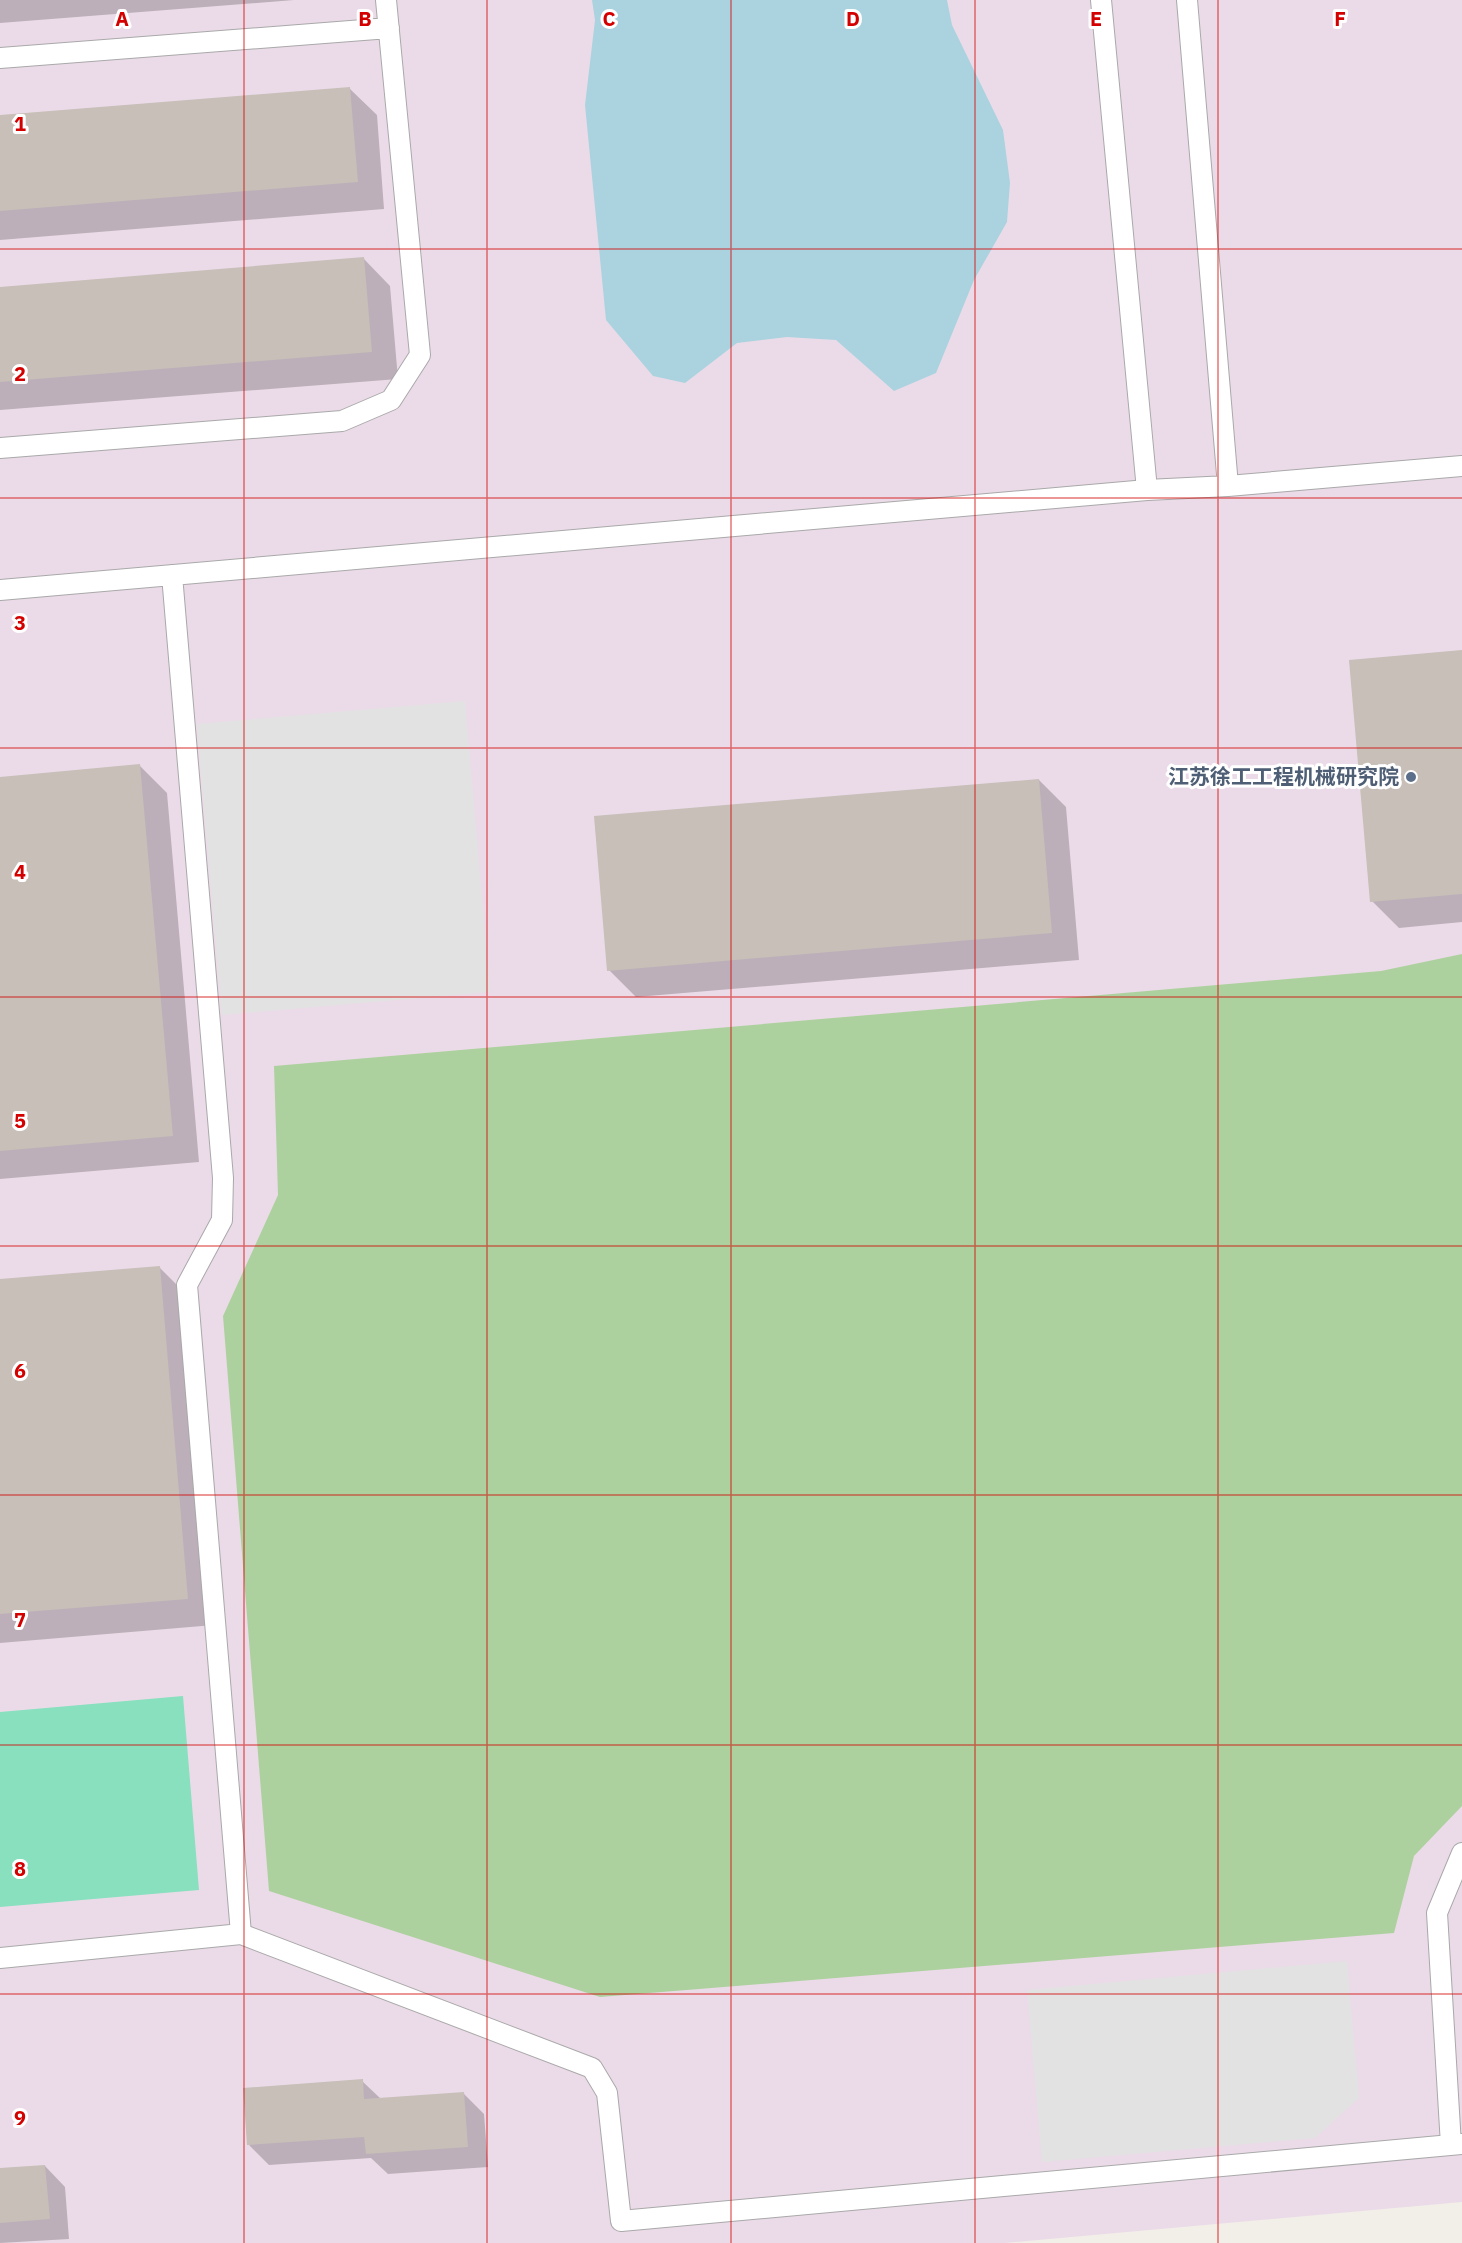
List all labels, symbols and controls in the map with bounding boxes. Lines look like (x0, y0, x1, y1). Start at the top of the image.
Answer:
text: A (115, 5, 129, 32)
text: B (358, 5, 372, 32)
text: C (602, 5, 616, 32)
text: D (846, 5, 860, 32)
text: E (1090, 5, 1102, 32)
text: F (1334, 5, 1346, 32)
text: 1 (14, 110, 26, 137)
text: 2 (14, 360, 26, 387)
text: 3 (14, 609, 26, 636)
place label: 江苏徐工工程机械研究院 (1168, 762, 1399, 790)
marker: 江苏徐工工程机械研究院 (1404, 770, 1418, 784)
text: 4 (14, 858, 26, 885)
text: 5 (14, 1107, 26, 1134)
text: 6 (14, 1357, 26, 1384)
text: 7 (14, 1606, 26, 1633)
text: 8 (14, 1855, 26, 1882)
text: 9 (14, 2104, 26, 2131)

